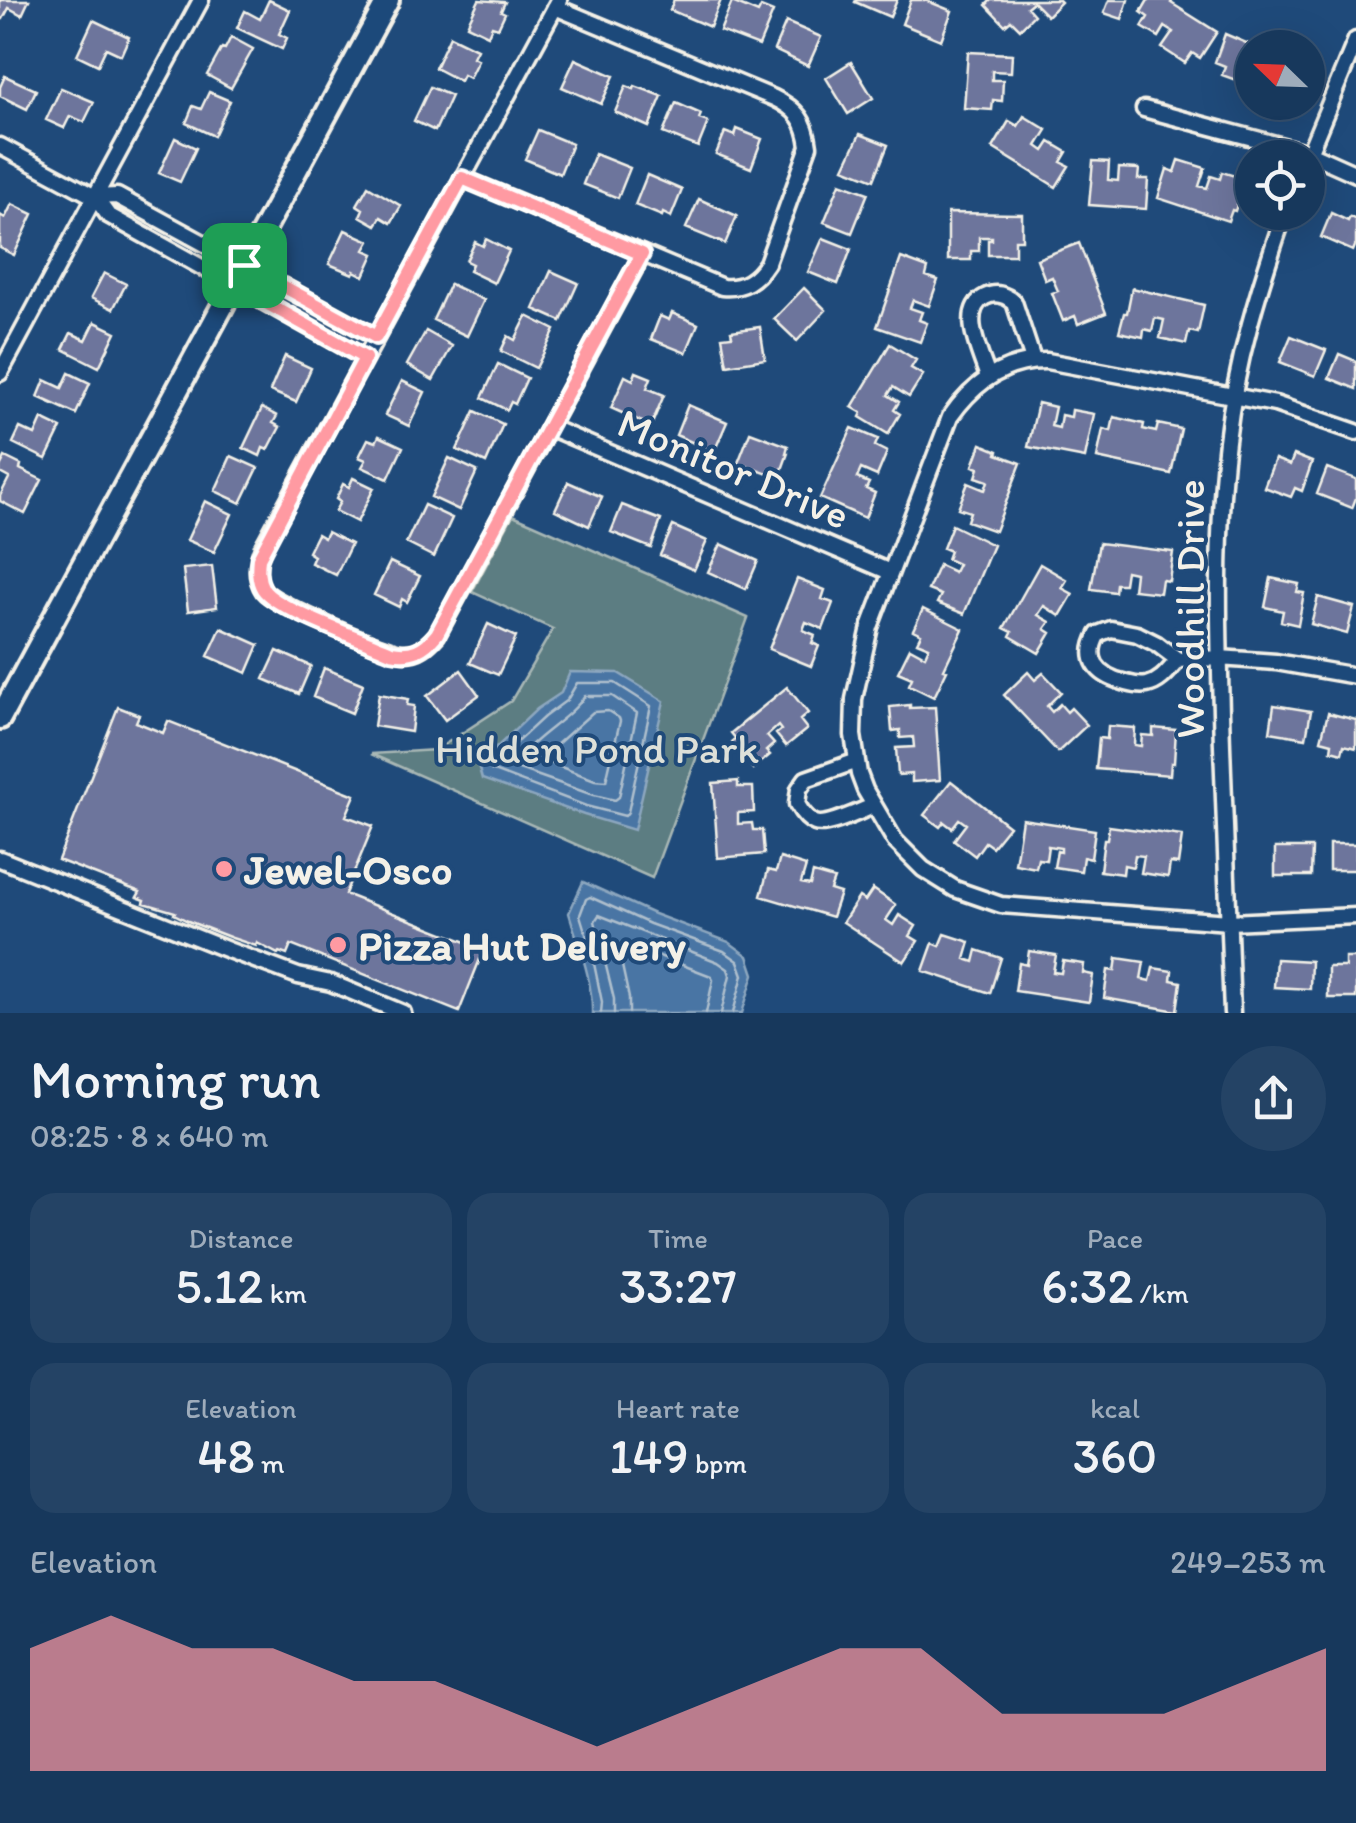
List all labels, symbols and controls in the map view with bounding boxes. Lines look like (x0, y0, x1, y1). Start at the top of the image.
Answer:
north arrow (1235, 30, 1325, 120)
map controls (1235, 30, 1325, 230)
button: locate (1235, 140, 1325, 230)
pin (202, 223, 287, 308)
icon: arrive (217, 238, 272, 293)
street label: Monitor Drive (610, 397, 857, 540)
street label: Woodhill Drive (1164, 479, 1215, 739)
park label: Hidden Pond Park (435, 723, 759, 774)
place label: Jewel-Osco (243, 844, 452, 895)
marker: Jewel-Osco (213, 858, 235, 880)
place label: Pizza Hut Delivery (358, 920, 686, 971)
marker: Pizza Hut Delivery (327, 934, 349, 956)
text: Morning run (30, 1046, 321, 1112)
button: share (1221, 1046, 1326, 1151)
text: 08:25 · 8 × 640 m (30, 1117, 268, 1155)
text: Distance (189, 1221, 293, 1255)
text: Time (648, 1221, 708, 1255)
text: Pace (1087, 1221, 1143, 1255)
text: 5.12 (175, 1255, 263, 1316)
text: 33:27 (619, 1255, 737, 1316)
text: 6:32 (1041, 1255, 1134, 1316)
text: km (263, 1276, 307, 1310)
text: /km (1134, 1276, 1189, 1310)
text: Elevation (185, 1391, 297, 1425)
text: Heart rate (616, 1391, 740, 1425)
text: kcal (1090, 1391, 1140, 1425)
text: 48 (197, 1425, 255, 1486)
text: 149 (609, 1425, 689, 1486)
text: 360 (1073, 1425, 1157, 1486)
text: m (255, 1446, 285, 1480)
text: bpm (689, 1446, 747, 1480)
text: Elevation (30, 1543, 157, 1581)
text: 249–253 m (1170, 1543, 1326, 1581)

